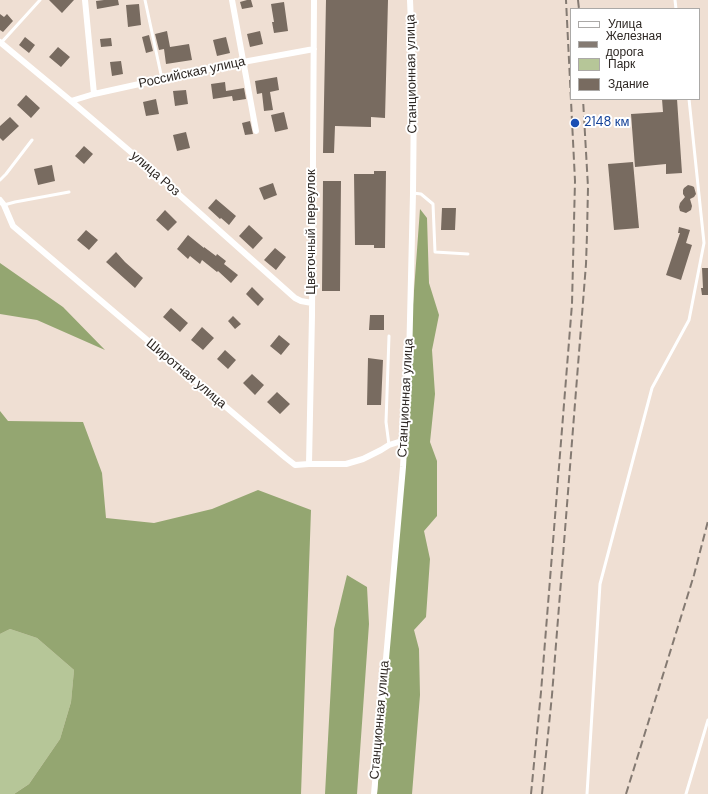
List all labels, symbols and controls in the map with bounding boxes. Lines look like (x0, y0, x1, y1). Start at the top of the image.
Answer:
legend (570, 8, 700, 100)
street label: Станционная улица (403, 14, 421, 134)
text: Улица (608, 16, 642, 32)
text: Железная дорога (606, 28, 662, 60)
street label: Российская улица (137, 54, 247, 92)
text: Парк (608, 56, 635, 72)
text: Здание (608, 76, 649, 92)
place label: 2148 км (584, 115, 629, 131)
marker: 2148 км (569, 117, 581, 129)
street label: улица Роз (127, 148, 183, 200)
street label: Цветочный переулок (304, 169, 320, 295)
street label: Широтная улица (143, 336, 229, 412)
street label: Станционная улица (395, 338, 417, 458)
street label: Станционная улица (367, 660, 393, 780)

